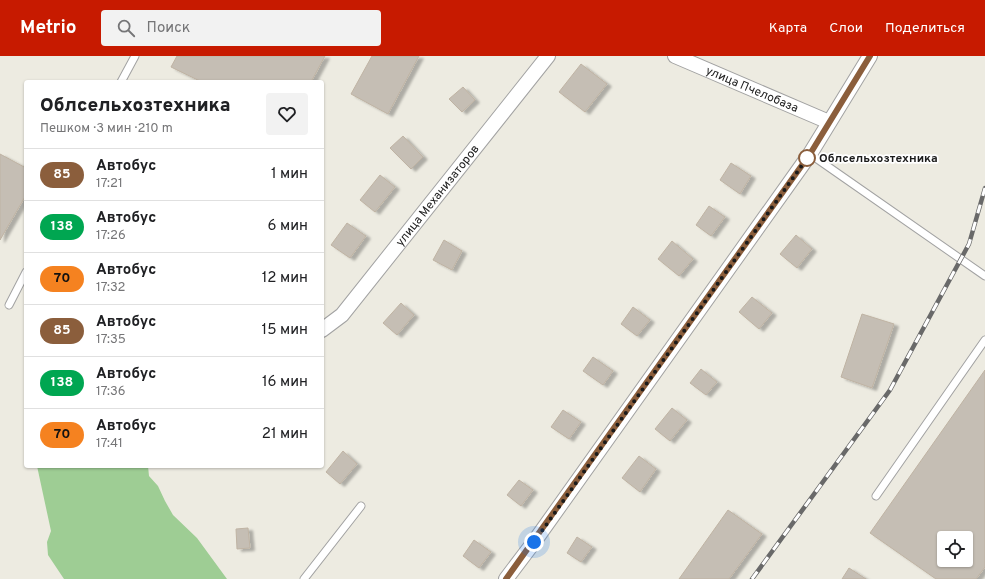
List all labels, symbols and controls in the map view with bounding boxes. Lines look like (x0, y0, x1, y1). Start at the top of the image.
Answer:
search box (101, 10, 381, 46)
text: Metrio (20, 16, 77, 40)
icon: search (115, 17, 137, 39)
text: Поиск (147, 19, 190, 38)
text: Карта (769, 20, 807, 37)
text: Слои (829, 20, 863, 37)
text: Поделиться (885, 20, 965, 37)
street label: улица Пчелобаза (703, 63, 801, 117)
button: heart (266, 93, 308, 135)
text: Облсельхозтехника (40, 94, 231, 118)
text: Пешком · 3 мин · 210 m (40, 121, 173, 137)
street label: улица Механизаторов (393, 142, 483, 250)
marker: Облсельхозтехника (798, 149, 816, 167)
place label: Облсельхозтехника (819, 151, 938, 167)
text: Автобус (96, 157, 156, 176)
text: 1 мин (271, 165, 308, 184)
text: 85 (53, 166, 71, 183)
text: 17:21 (96, 176, 123, 192)
text: Автобус (96, 209, 156, 228)
text: 6 мин (268, 217, 308, 236)
text: 138 (51, 218, 73, 235)
text: 17:26 (96, 228, 126, 244)
text: Автобус (96, 261, 156, 280)
text: 12 мин (262, 269, 308, 288)
text: 70 (54, 270, 70, 287)
text: 17:32 (96, 280, 126, 296)
text: Автобус (96, 313, 156, 332)
text: 15 мин (262, 321, 308, 340)
text: 85 (53, 322, 71, 339)
text: 17:35 (96, 332, 126, 348)
text: Автобус (96, 365, 156, 384)
text: 16 мин (262, 373, 308, 392)
text: 138 (51, 374, 73, 391)
text: 17:36 (96, 384, 126, 400)
text: Автобус (96, 417, 156, 436)
text: 21 мин (262, 425, 308, 444)
text: 70 (54, 426, 70, 443)
text: 17:41 (96, 436, 123, 452)
map controls (937, 531, 973, 567)
button: locate (937, 531, 973, 567)
your location (524, 532, 544, 552)

